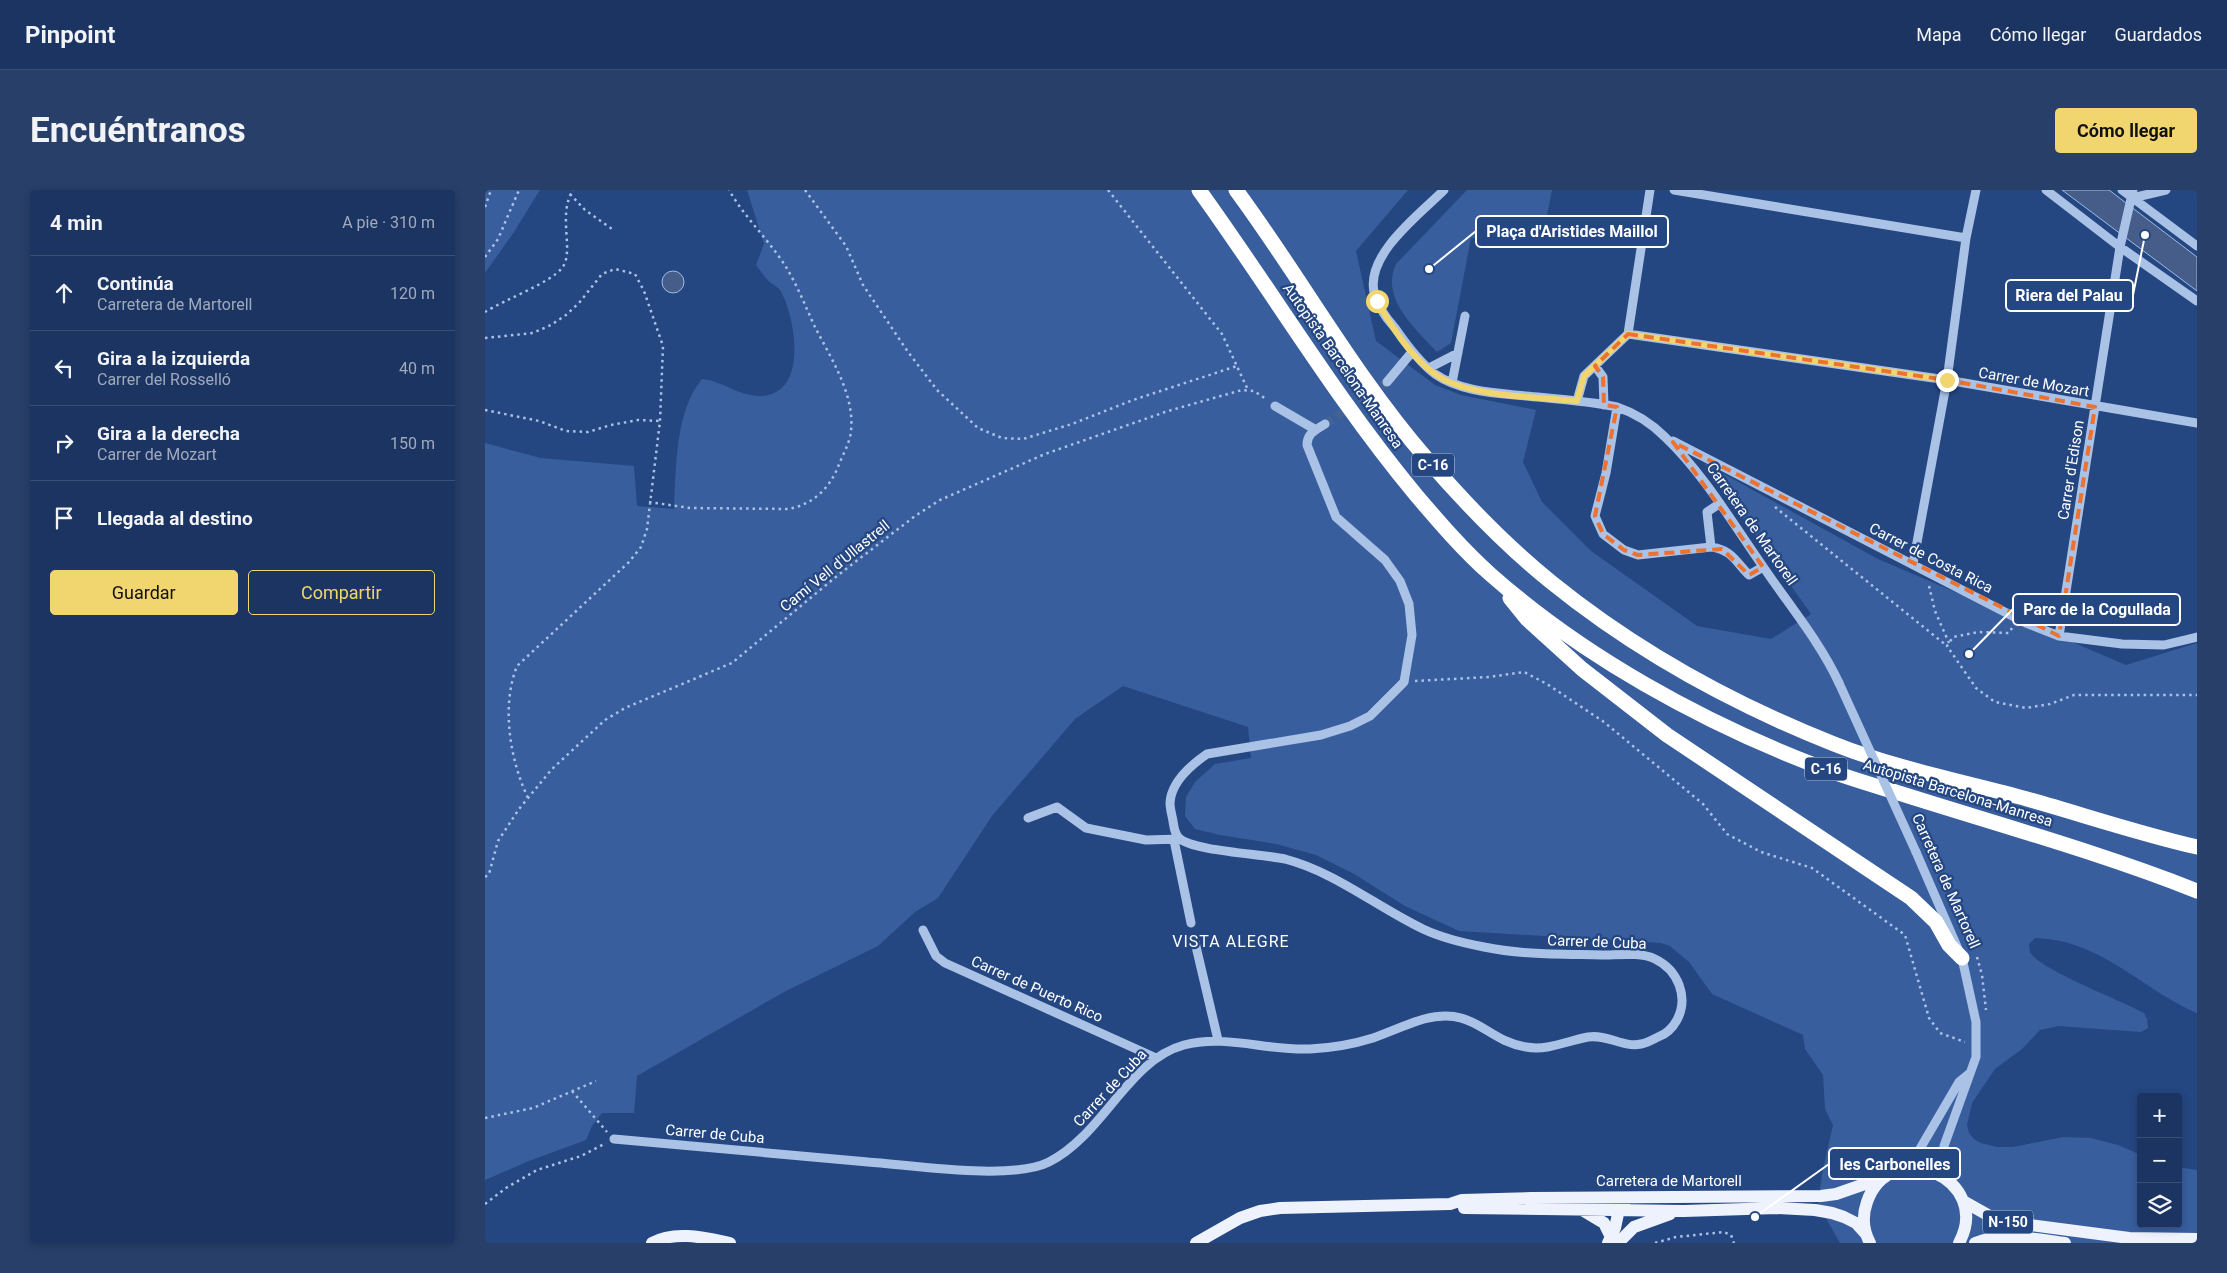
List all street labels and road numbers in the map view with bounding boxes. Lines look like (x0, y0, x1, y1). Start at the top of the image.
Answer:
street label: Autopista Barcelona-Manresa (1279, 280, 1407, 452)
street label: Carrer de Mozart (1977, 363, 2091, 401)
street label: Carrer d'Edison (2054, 419, 2088, 521)
road number: C-16 (1412, 454, 1454, 476)
street label: Carretera de Martorell (1703, 459, 1801, 589)
street label: Camí Vell d'Ullastrell (777, 516, 893, 616)
street label: Carrer de Costa Rica (1866, 519, 1996, 597)
street label: Autopista Barcelona-Manresa (1861, 756, 2055, 830)
road number: C-16 (1805, 758, 1847, 780)
street label: Carretera de Martorell (1908, 811, 1984, 951)
street label: Carrer de Cuba (1547, 931, 1647, 953)
street label: Carrer de Puerto Rico (968, 952, 1106, 1026)
street label: Carrer de Cuba (1069, 1045, 1151, 1131)
street label: Carrer de Cuba (665, 1121, 765, 1147)
street label: Carretera de Martorell (1596, 1172, 1742, 1190)
road number: N-150 (1983, 1210, 2033, 1234)

